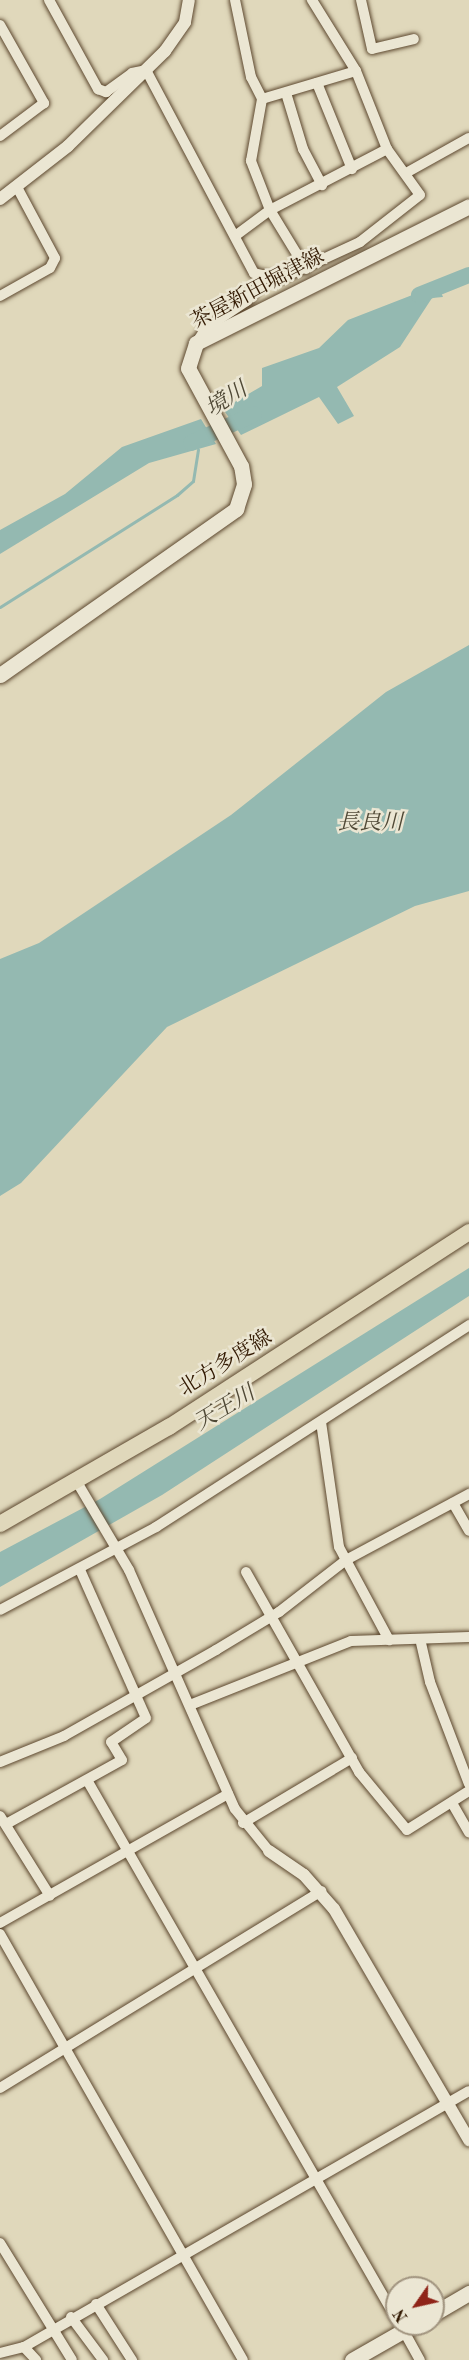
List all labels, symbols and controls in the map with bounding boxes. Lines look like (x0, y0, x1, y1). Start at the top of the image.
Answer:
street label: 茶屋新田堀津線 (187, 244, 329, 336)
water label: 境川 (201, 377, 253, 423)
water label: 長良川 (337, 811, 403, 837)
street label: 北方多度線 (175, 1325, 277, 1403)
water label: 天王川 (190, 1381, 260, 1437)
north arrow (385, 2276, 445, 2336)
text: N (392, 2305, 412, 2324)

